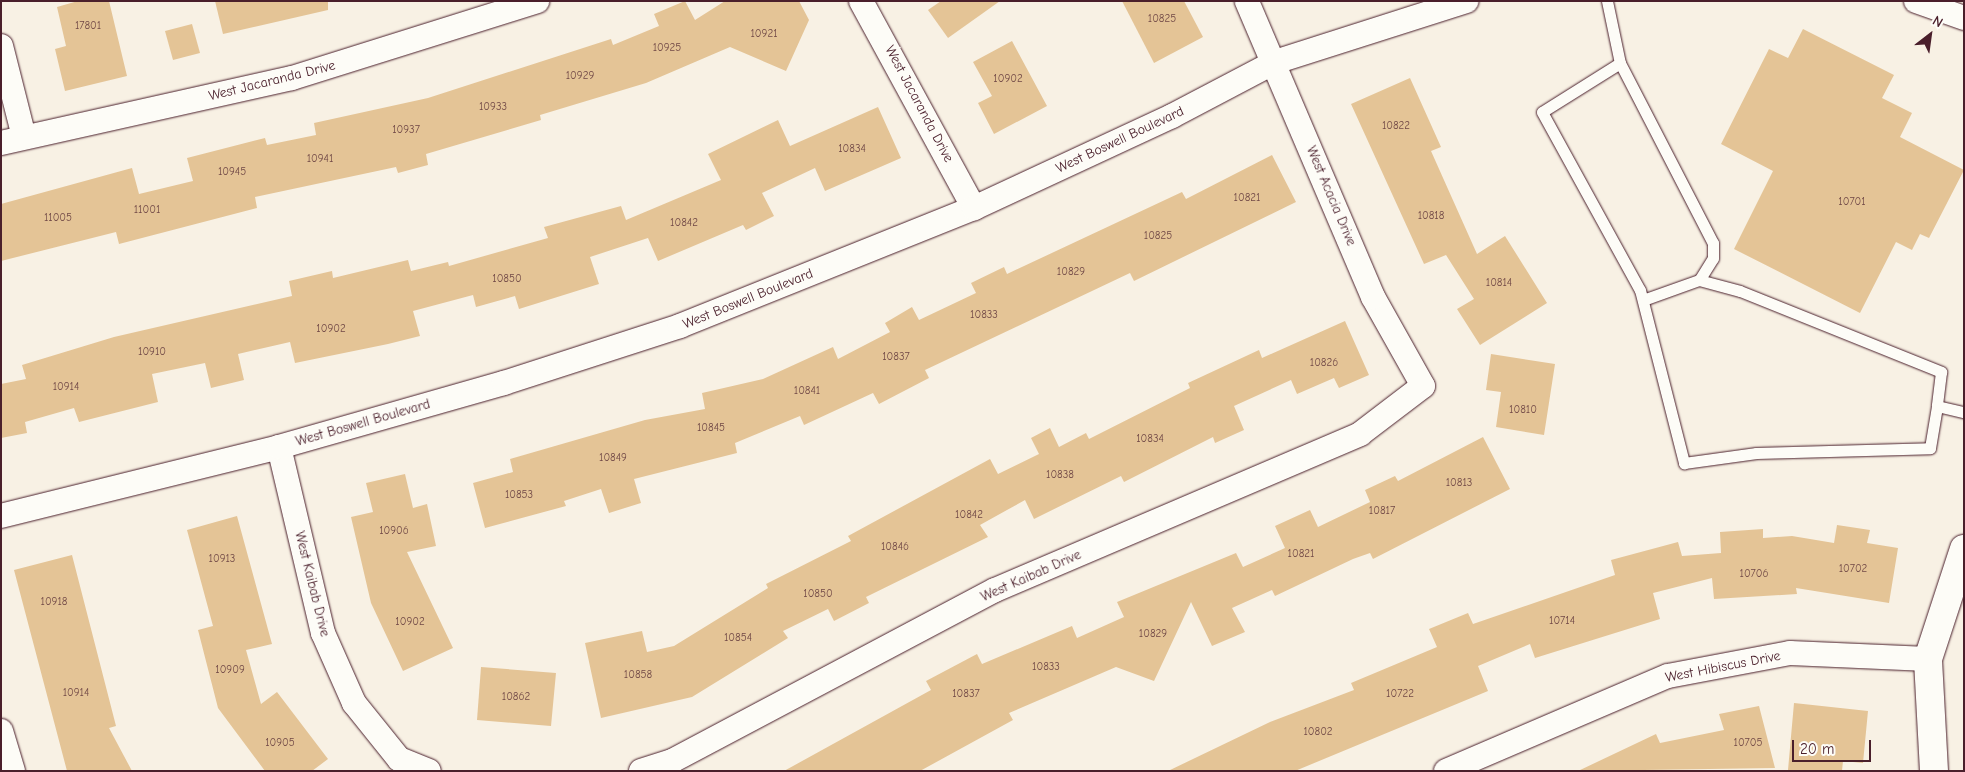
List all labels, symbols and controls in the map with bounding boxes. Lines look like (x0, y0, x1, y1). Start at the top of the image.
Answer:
north arrow (1905, 10, 1955, 60)
house number: 10825 (1148, 12, 1176, 26)
text: N (1930, 12, 1946, 31)
house number: 17801 (75, 19, 101, 33)
house number: 10921 (750, 27, 778, 41)
house number: 10925 (653, 41, 681, 55)
street label: West Jacaranda Drive (881, 43, 957, 165)
street label: West Jacaranda Drive (207, 57, 337, 105)
house number: 10929 (566, 69, 594, 83)
house number: 10902 (993, 72, 1023, 86)
house number: 10933 (479, 100, 507, 114)
street label: West Boswell Boulevard (1053, 103, 1187, 177)
house number: 10822 (1382, 119, 1410, 133)
house number: 10937 (392, 123, 420, 137)
house number: 10834 (838, 142, 866, 156)
street label: West Acacia Drive (1302, 144, 1360, 248)
house number: 10941 (307, 152, 333, 166)
house number: 10945 (218, 165, 246, 179)
house number: 10821 (1234, 191, 1260, 205)
house number: 10701 (1838, 195, 1866, 209)
house number: 11001 (134, 203, 160, 217)
house number: 10818 (1418, 209, 1444, 223)
house number: 11005 (44, 211, 72, 225)
house number: 10842 (670, 216, 698, 230)
house number: 10825 (1144, 229, 1172, 243)
street label: West Boswell Boulevard (680, 265, 816, 333)
house number: 10829 (1057, 265, 1085, 279)
house number: 10850 (492, 272, 522, 286)
house number: 10814 (1486, 276, 1512, 290)
house number: 10833 (970, 308, 998, 322)
house number: 10902 (316, 322, 346, 336)
house number: 10910 (138, 345, 166, 359)
house number: 10837 (882, 350, 910, 364)
house number: 10826 (1310, 356, 1338, 370)
house number: 10914 (53, 380, 79, 394)
house number: 10841 (794, 384, 820, 398)
street label: West Boswell Boulevard (294, 396, 432, 450)
house number: 10810 (1509, 403, 1537, 417)
house number: 10845 (697, 421, 725, 435)
house number: 10834 (1136, 432, 1164, 446)
house number: 10849 (599, 451, 627, 465)
house number: 10838 (1046, 468, 1074, 482)
house number: 10813 (1446, 476, 1472, 490)
house number: 10853 (505, 488, 533, 502)
house number: 10817 (1369, 504, 1395, 518)
house number: 10842 (955, 508, 983, 522)
house number: 10906 (379, 524, 409, 538)
street label: West Kaibab Drive (291, 530, 333, 638)
house number: 10846 (881, 540, 909, 554)
street label: West Kaibab Drive (978, 546, 1084, 606)
house number: 10821 (1288, 547, 1314, 561)
house number: 10913 (209, 552, 235, 566)
house number: 10702 (1839, 562, 1867, 576)
house number: 10706 (1740, 567, 1768, 581)
house number: 10850 (803, 587, 833, 601)
house number: 10918 (41, 595, 67, 609)
house number: 10714 (1549, 614, 1575, 628)
house number: 10902 (395, 615, 425, 629)
house number: 10829 (1139, 627, 1167, 641)
house number: 10854 (724, 631, 752, 645)
street label: West Hibiscus Drive (1664, 648, 1782, 686)
house number: 10833 (1032, 660, 1060, 674)
house number: 10909 (215, 663, 245, 677)
house number: 10858 (624, 668, 652, 682)
house number: 10914 (63, 686, 89, 700)
house number: 10837 (952, 687, 980, 701)
house number: 10722 (1386, 687, 1414, 701)
house number: 10862 (502, 690, 530, 704)
house number: 10802 (1303, 725, 1333, 739)
scale bar (1795, 730, 1874, 762)
house number: 10905 (265, 736, 295, 750)
house number: 10705 (1734, 736, 1762, 750)
text: 20 m (1800, 740, 1834, 758)

